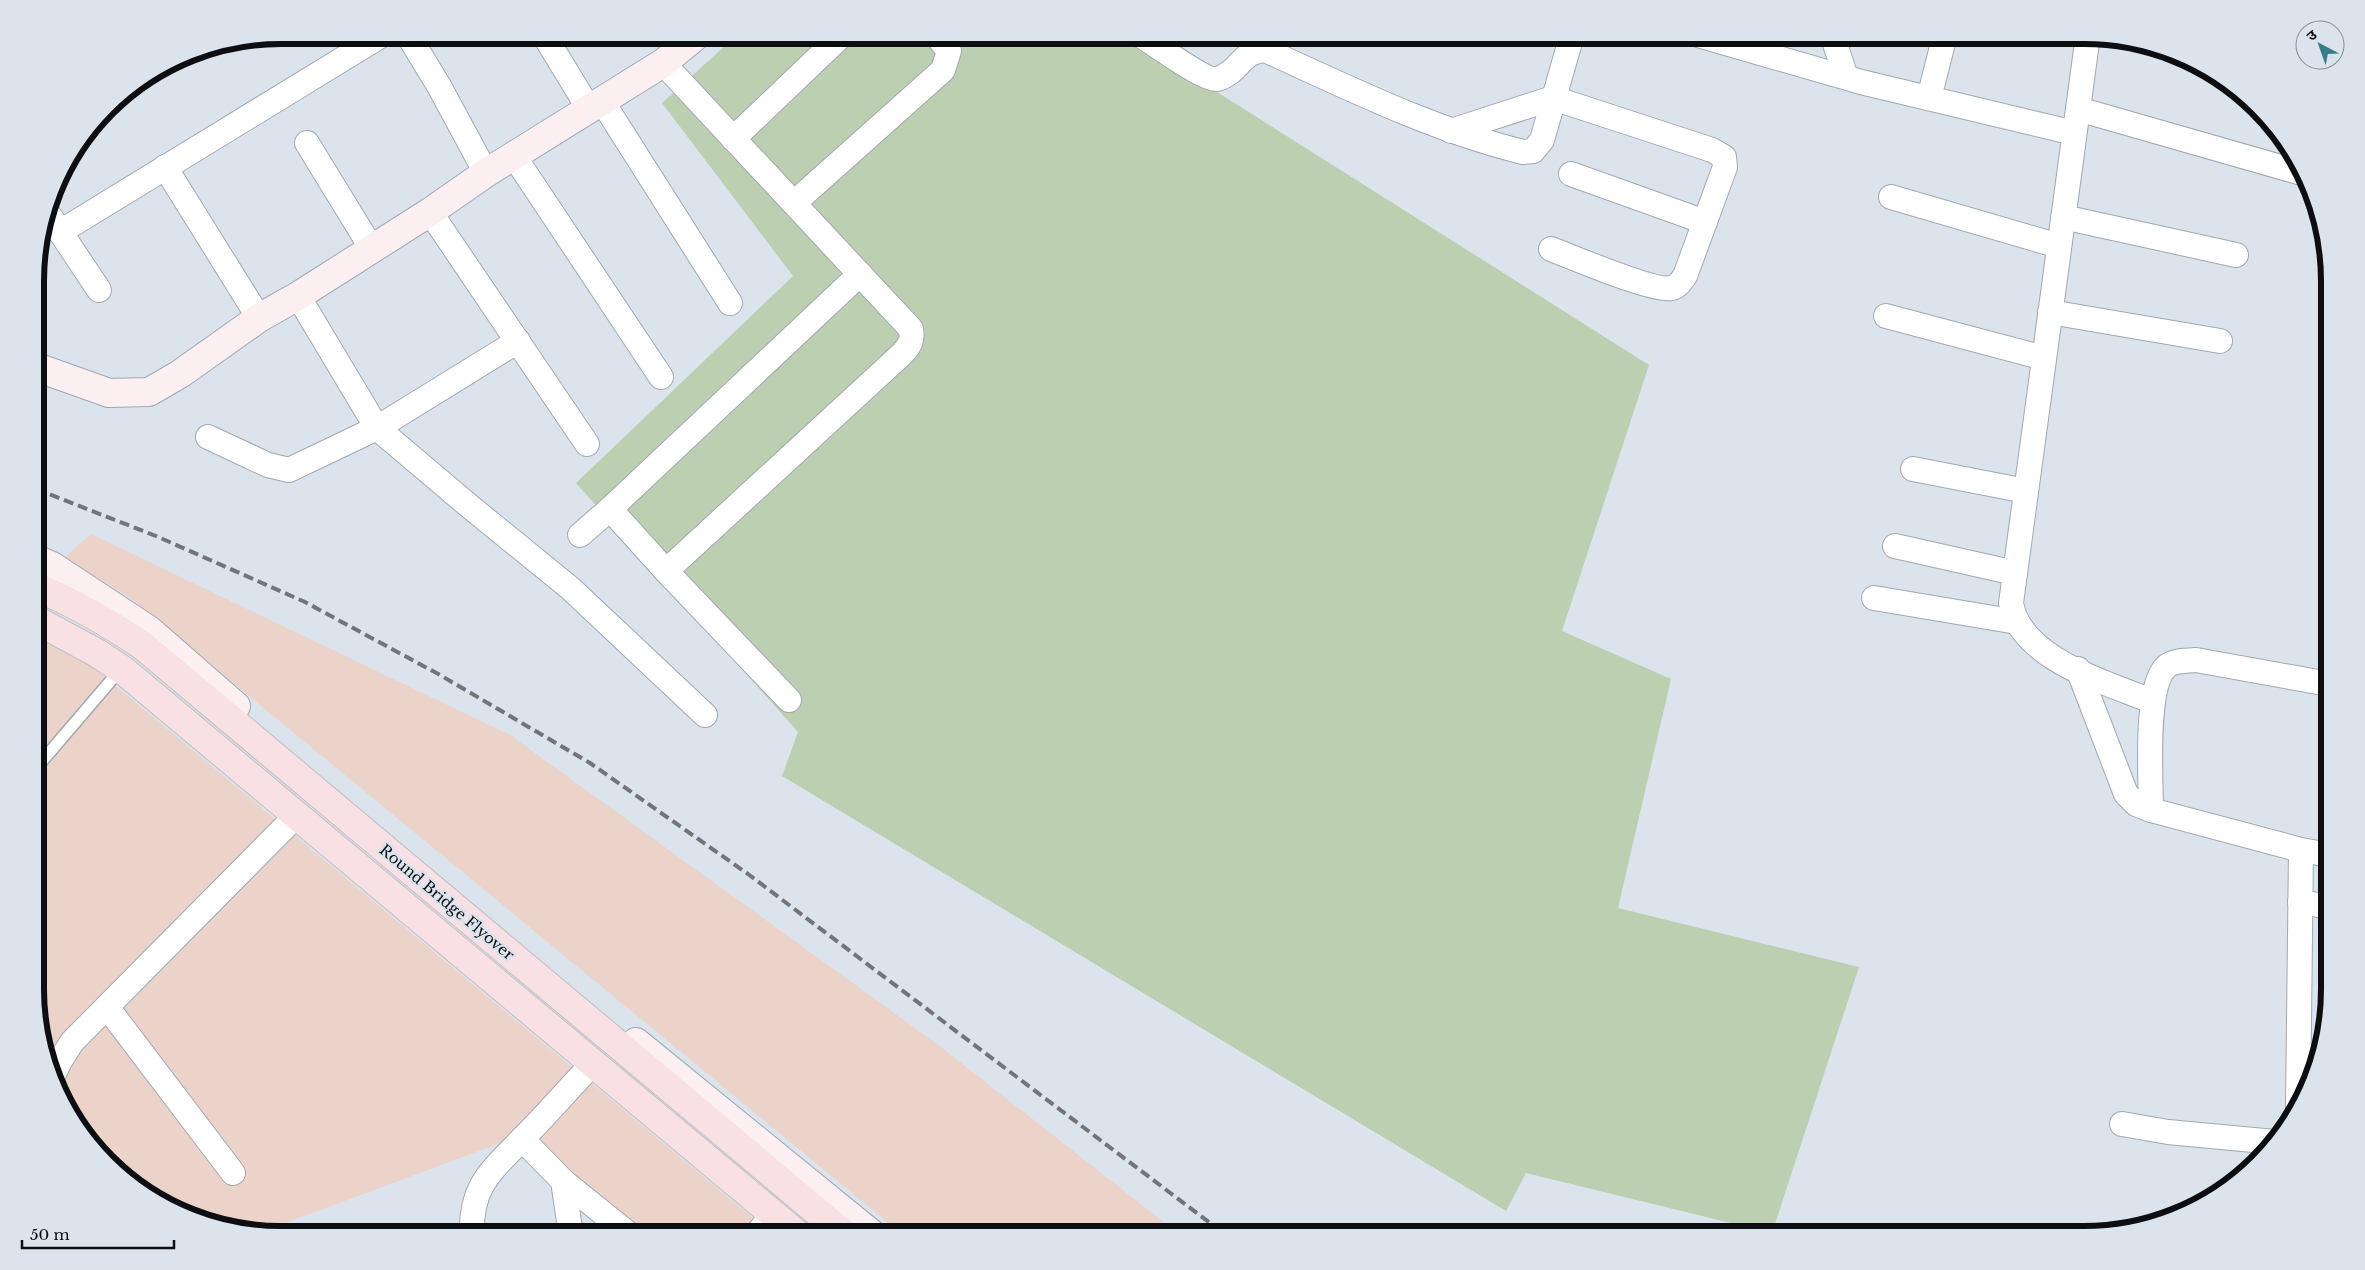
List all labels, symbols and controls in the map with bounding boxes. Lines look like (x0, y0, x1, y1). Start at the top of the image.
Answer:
north arrow (2295, 20, 2345, 70)
text: उ (2302, 25, 2321, 45)
street label: Round Bridge Flyover (376, 840, 519, 965)
scale bar (22, 1218, 175, 1250)
text: 50 m (30, 1225, 70, 1244)

